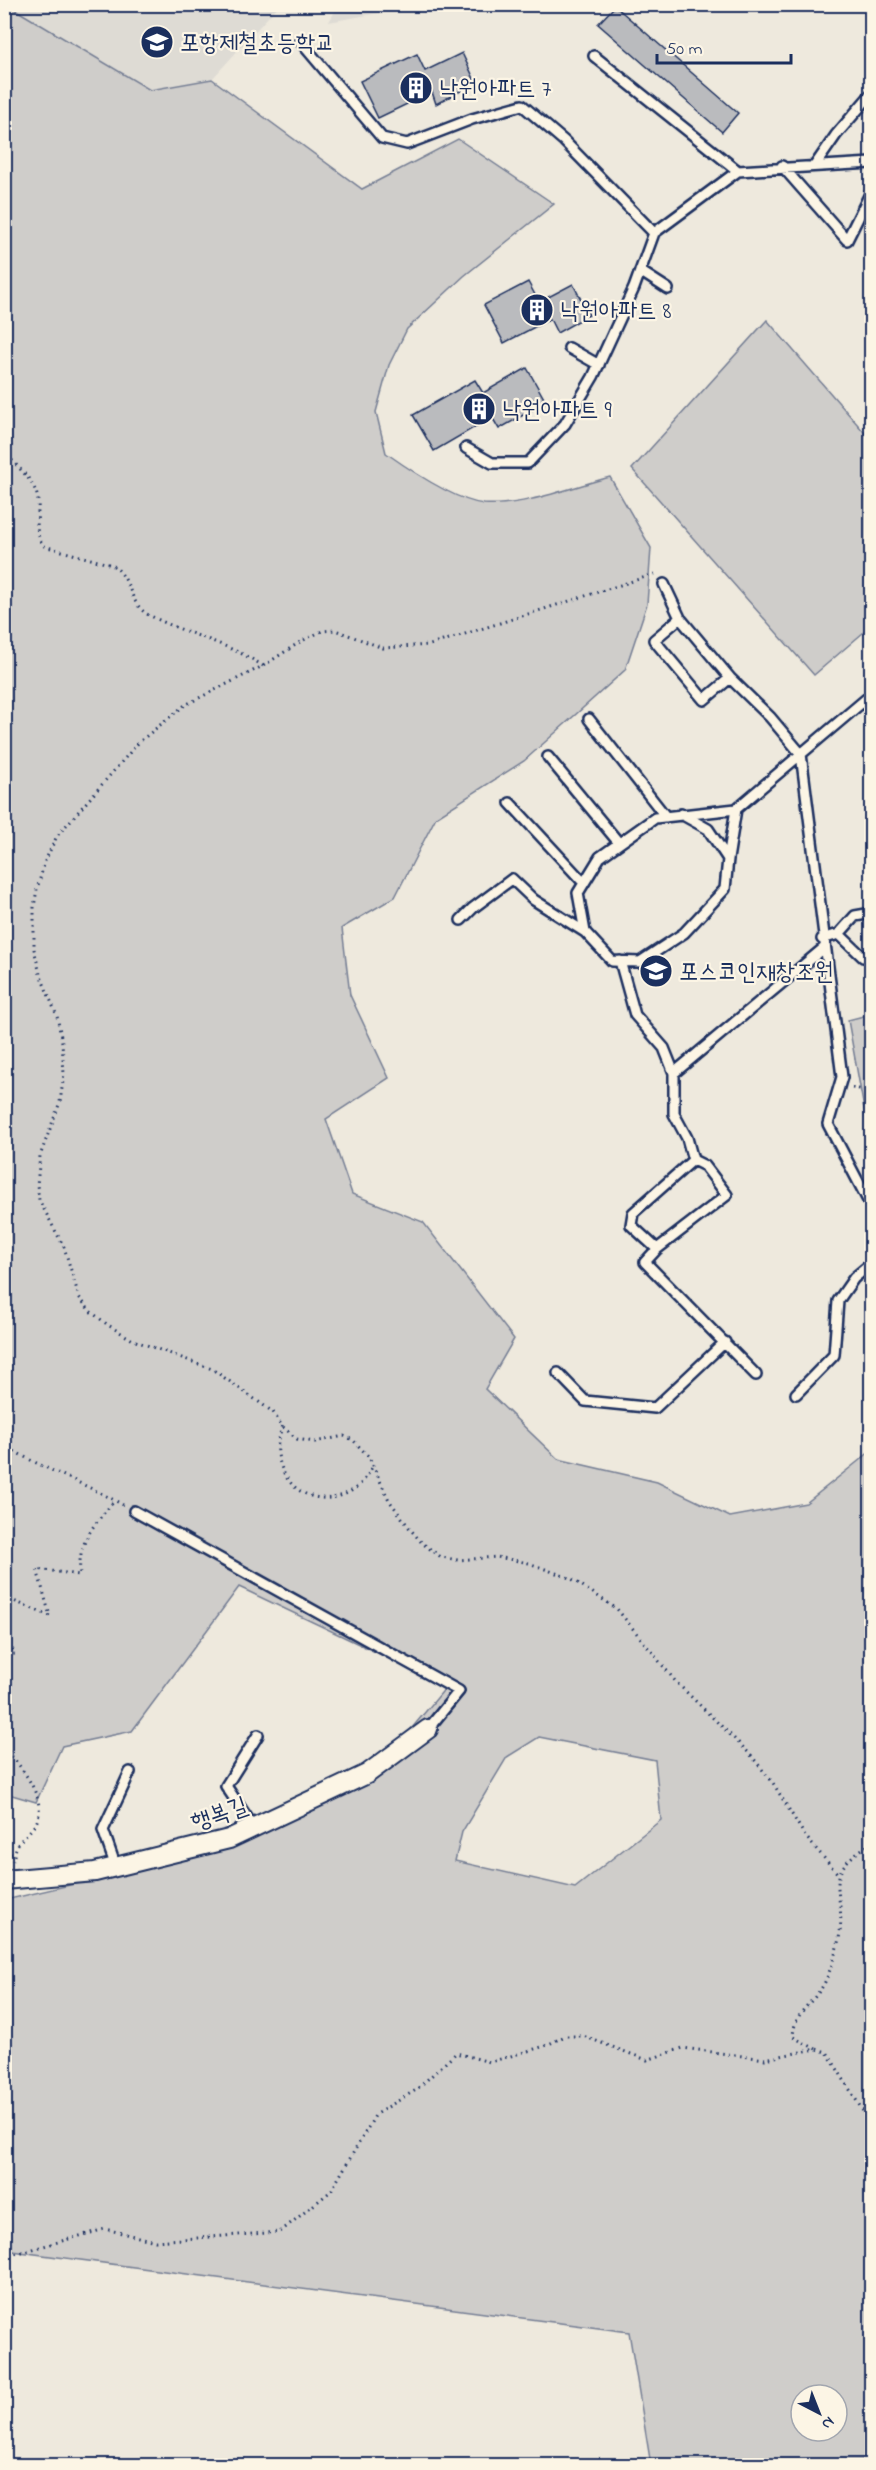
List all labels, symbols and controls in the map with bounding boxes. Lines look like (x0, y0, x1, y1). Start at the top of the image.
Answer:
school or university icon: 포항제철초등학교 (139, 24, 175, 60)
place label: 포항제철초등학교 (180, 27, 335, 62)
scale bar (657, 27, 790, 65)
text: 50 m (666, 37, 703, 63)
building icon: 낙원아파트 7 (398, 70, 434, 106)
place label: 낙원아파트 7 (439, 73, 552, 108)
building icon: 낙원아파트 8 (519, 292, 555, 328)
place label: 낙원아파트 8 (560, 295, 672, 330)
building icon: 낙원아파트 9 (461, 391, 497, 427)
place label: 낙원아파트 9 (502, 394, 613, 429)
school or university icon: 포스코인재창조원 (638, 953, 674, 989)
place label: 포스코인재창조원 (679, 956, 834, 991)
street label: 행복길 (187, 1789, 253, 1841)
north arrow (789, 2383, 849, 2443)
text: N (816, 2410, 840, 2435)

